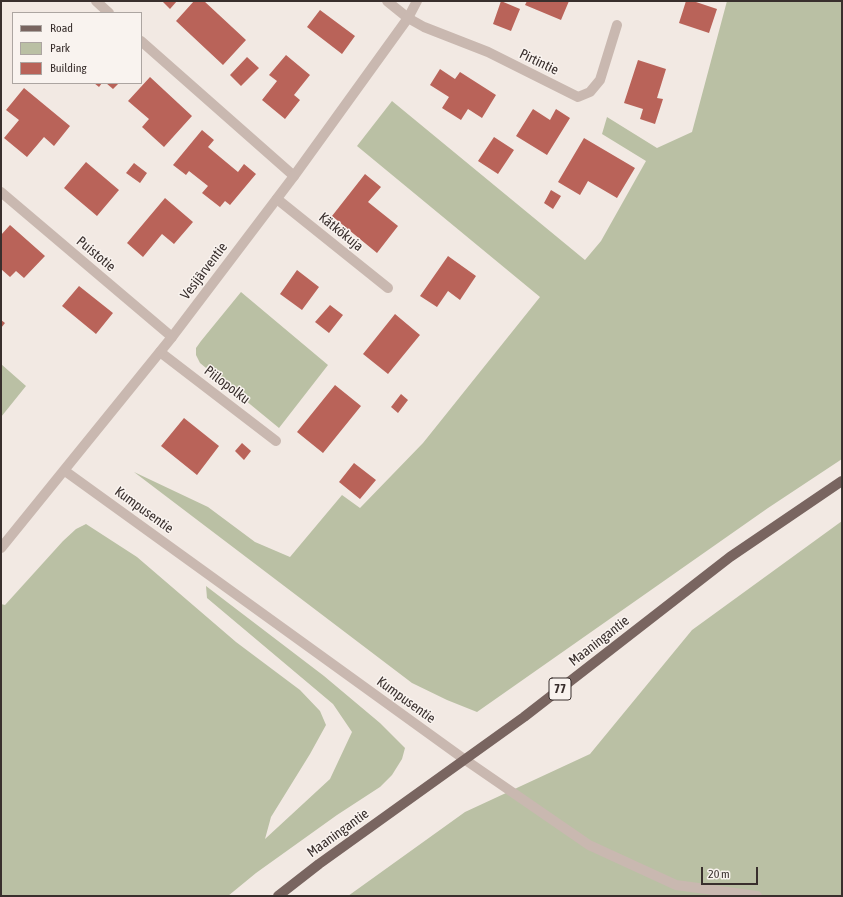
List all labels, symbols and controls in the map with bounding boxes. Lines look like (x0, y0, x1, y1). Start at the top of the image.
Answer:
legend (12, 12, 142, 84)
text: Road (50, 21, 73, 35)
text: Park (50, 41, 70, 55)
street label: Pirtintie (517, 45, 561, 79)
text: Building (50, 61, 87, 75)
street label: Kätkökuja (315, 209, 367, 255)
street label: Puistotie (73, 233, 119, 275)
street label: Vesijärventie (177, 239, 231, 303)
street label: Piilopolku (201, 362, 253, 408)
street label: Kumpusentie (111, 483, 177, 537)
street label: Maaningantie (566, 612, 632, 670)
street label: Kumpusentie (373, 673, 439, 727)
road number: 77 (549, 678, 571, 700)
street label: Maaningantie (304, 805, 372, 861)
scale bar (703, 859, 760, 885)
text: 20 m (708, 867, 730, 881)

